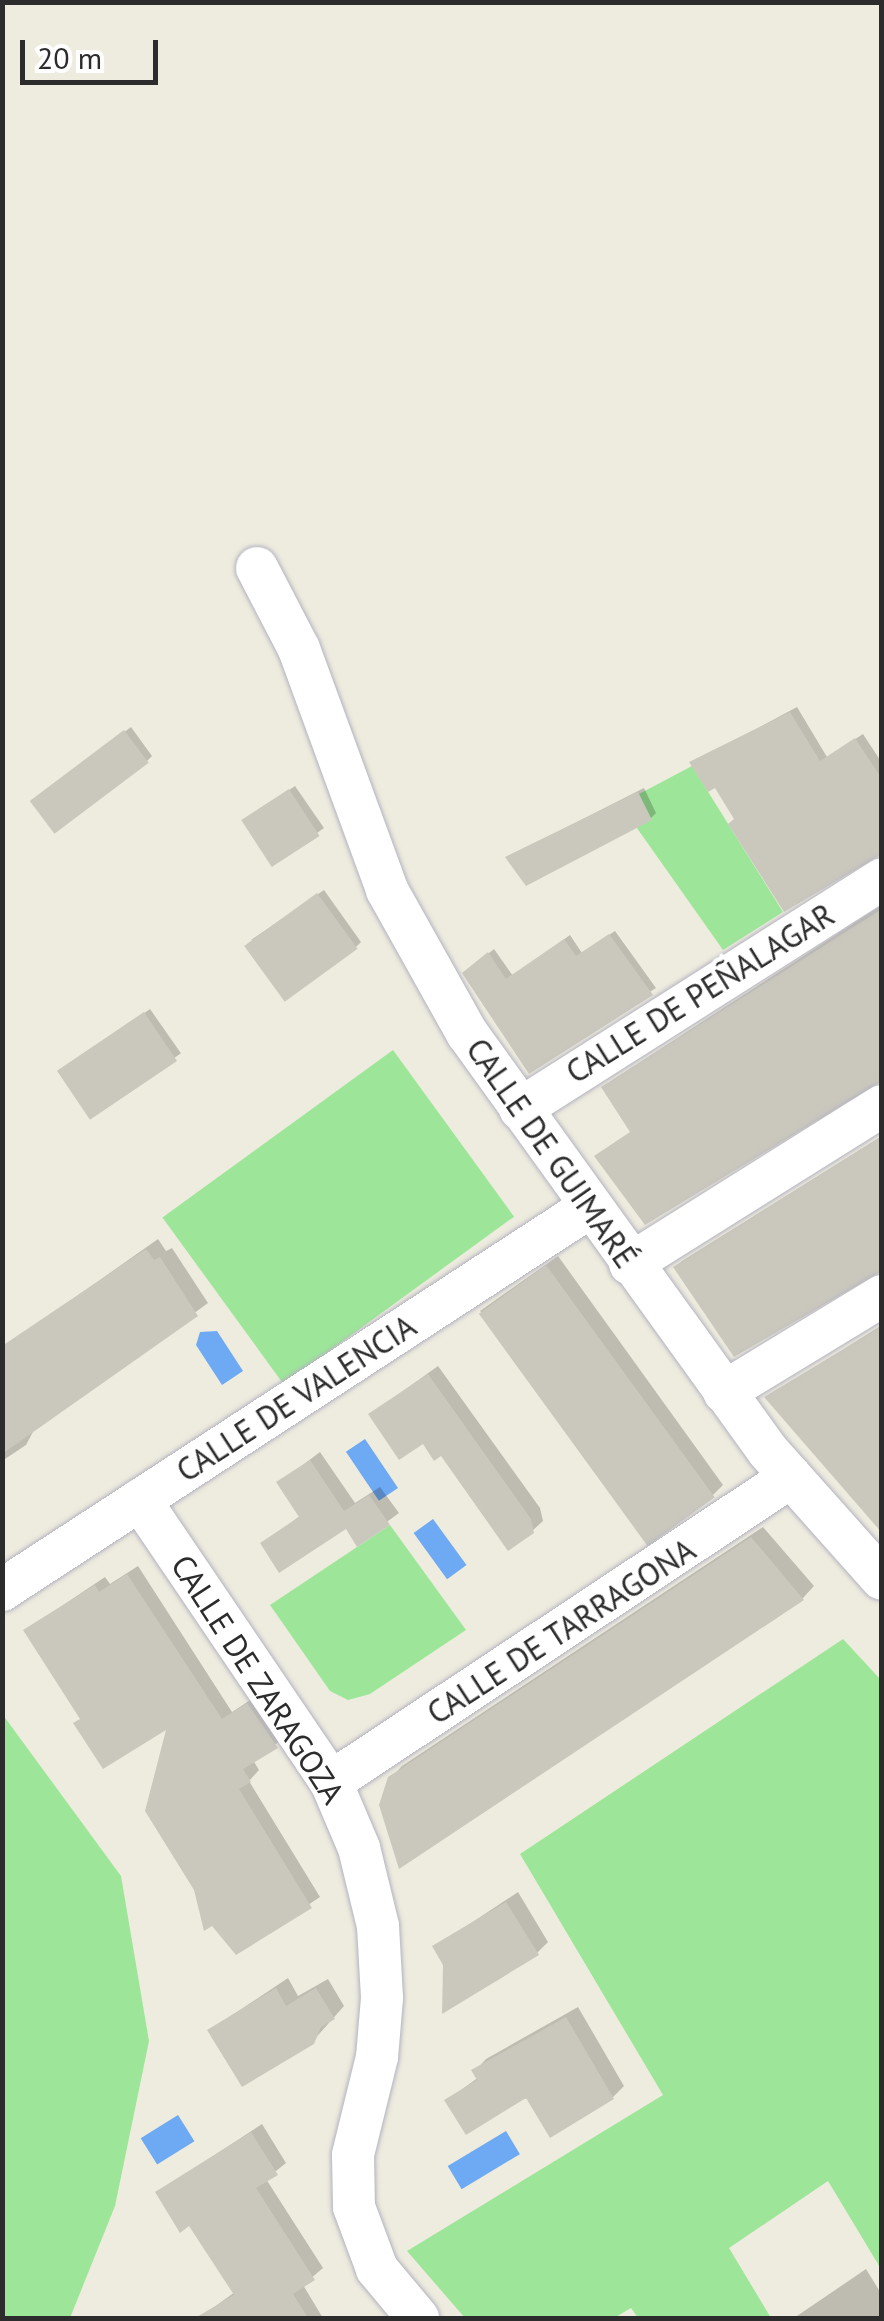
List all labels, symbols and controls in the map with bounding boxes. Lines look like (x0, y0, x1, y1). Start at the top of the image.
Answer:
scale bar (25, 20, 162, 82)
text: 20 m (37, 38, 102, 77)
street label: CALLE DE PEÑALAGAR (559, 895, 841, 1091)
street label: CALLE DE GUIMARÉ (458, 1031, 646, 1275)
street label: CALLE DE VALENCIA (169, 1306, 423, 1490)
street label: CALLE DE TARRAGONA (419, 1530, 703, 1732)
street label: CALLE DE ZARAGOZA (163, 1547, 353, 1811)

